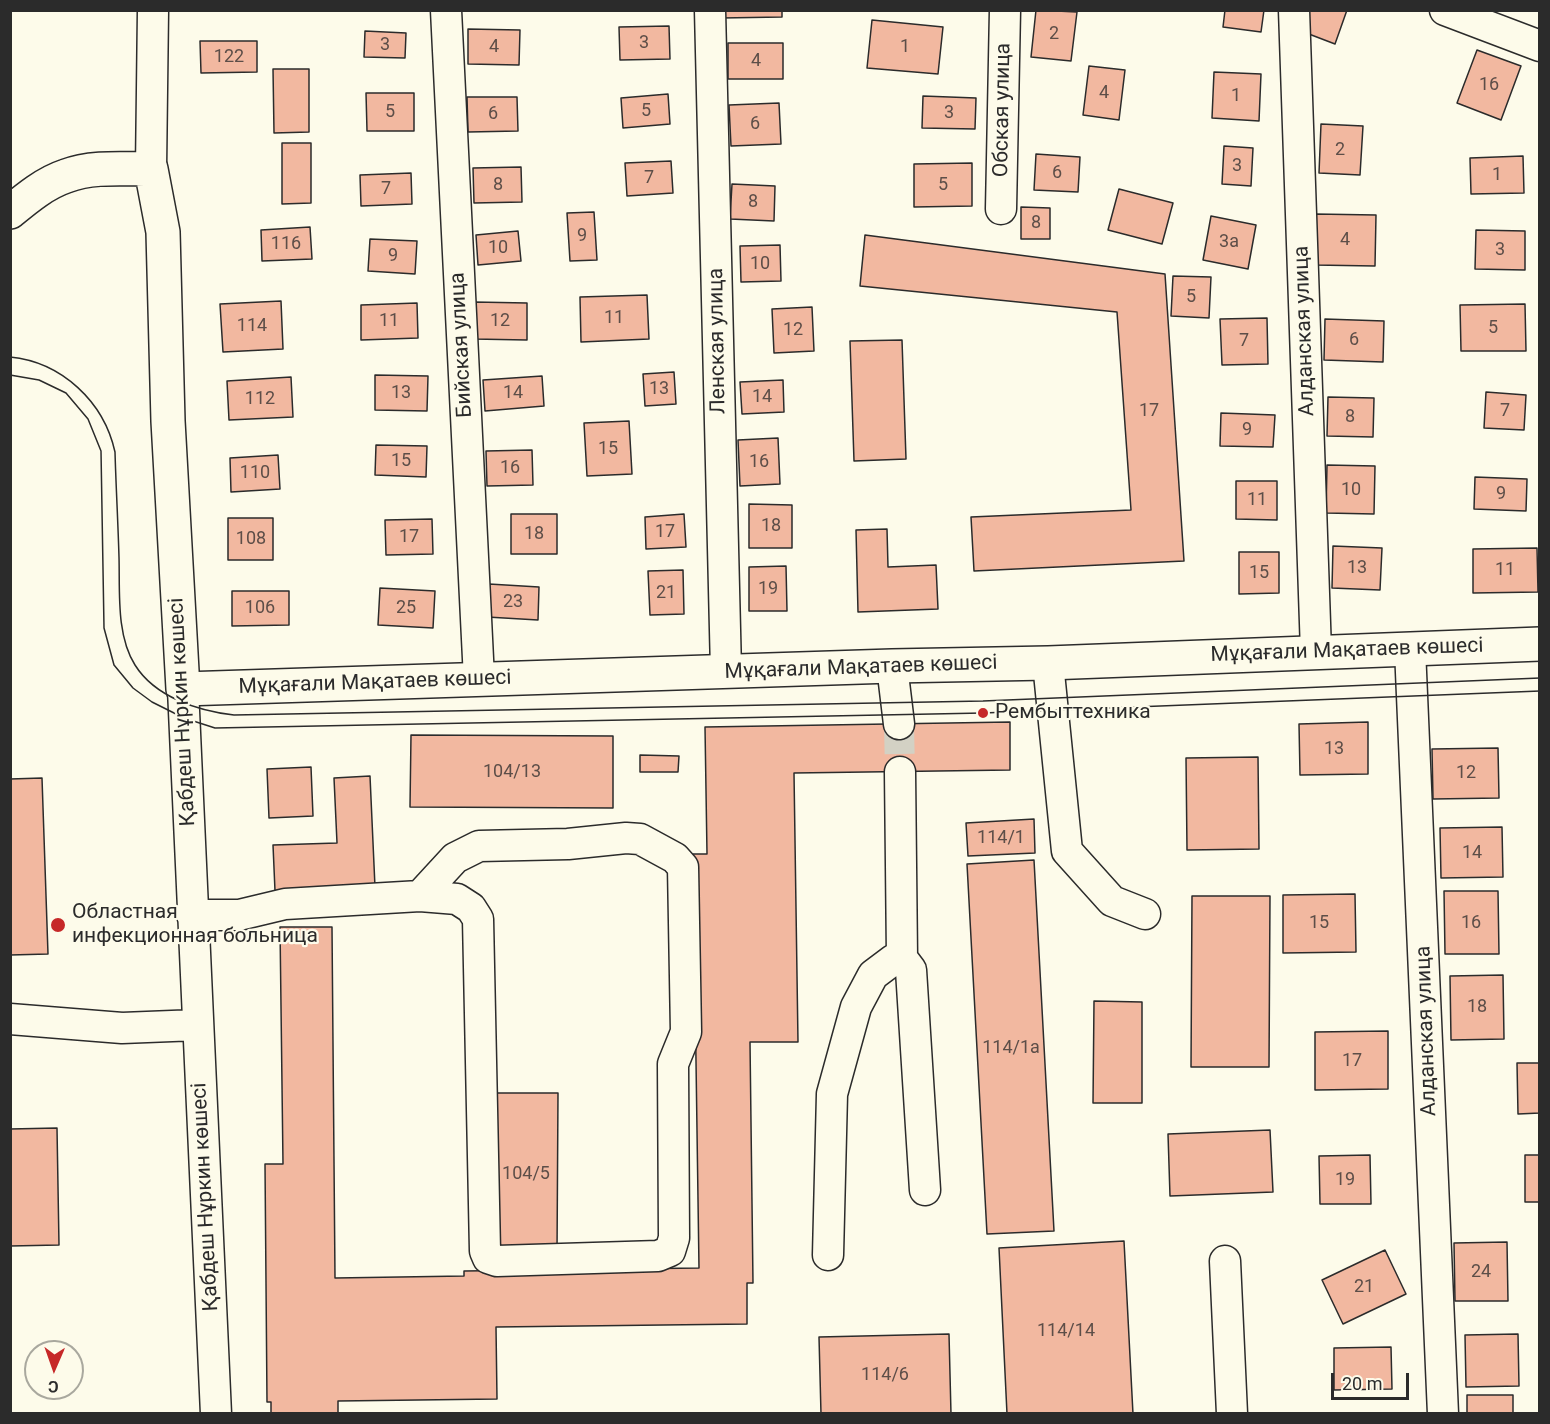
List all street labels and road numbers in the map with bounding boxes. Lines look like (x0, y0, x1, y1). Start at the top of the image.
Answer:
street label: Обская улица (989, 43, 1017, 177)
street label: Алданская улица (1289, 245, 1321, 417)
street label: Ленская улица (704, 268, 732, 414)
street label: Бийская улица (446, 272, 478, 418)
street label: Қабдеш Нұркин көшесі (164, 597, 202, 827)
street label: Мұқағали Мақатаев көшесі (1210, 634, 1484, 668)
street label: Мұқағали Мақатаев көшесі (724, 651, 998, 685)
street label: Мұқағали Мақатаев көшесі (238, 666, 512, 700)
street label: Алданская улица (1411, 945, 1443, 1117)
street label: Қабдеш Нұркин көшесі (187, 1082, 225, 1312)

